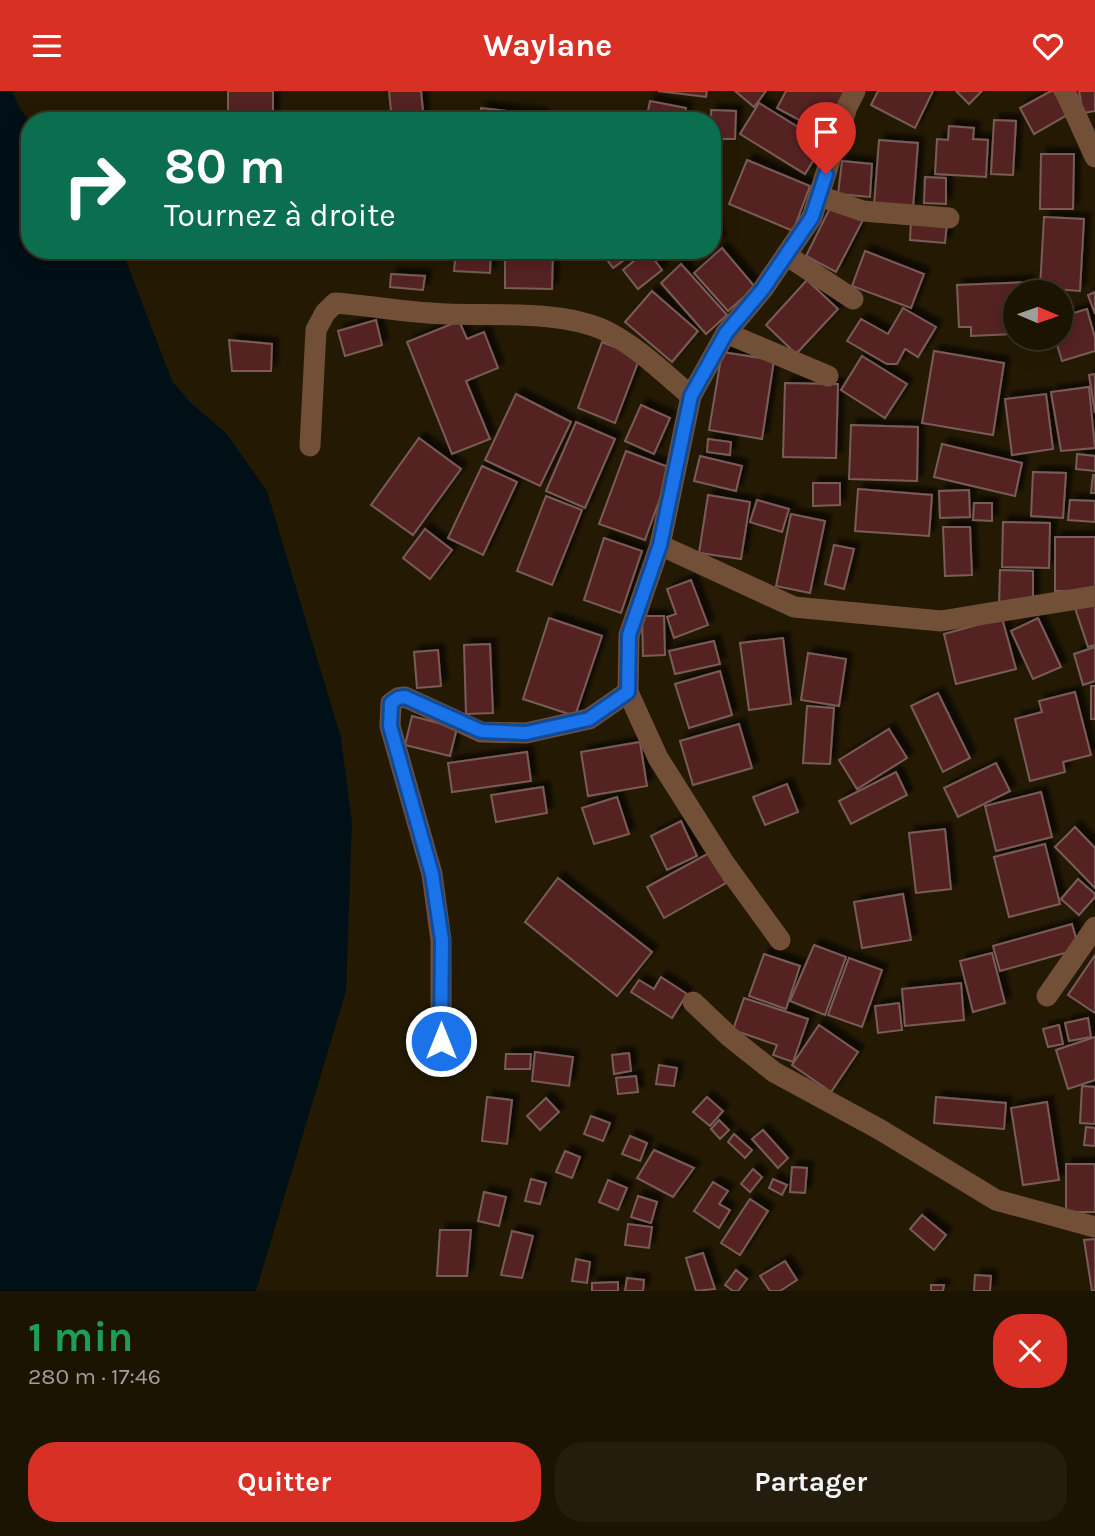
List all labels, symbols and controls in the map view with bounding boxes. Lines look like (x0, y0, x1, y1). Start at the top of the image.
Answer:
icon: menu (28, 27, 66, 65)
text: Waylane (483, 27, 612, 64)
icon: heart (1029, 27, 1067, 65)
pin (796, 102, 856, 174)
icon: arrive (807, 113, 845, 151)
text: 80 m (164, 138, 286, 195)
icon: right (49, 140, 140, 231)
text: Tournez à droite (164, 197, 396, 234)
north arrow (1003, 280, 1073, 350)
map controls (1003, 280, 1073, 350)
position arrow (404, 1004, 478, 1078)
text: 1 min (28, 1312, 133, 1362)
button: close (993, 1314, 1067, 1388)
text: 280 m · 17:46 (28, 1363, 161, 1390)
button: Quitter (28, 1442, 541, 1522)
button: Partager (555, 1442, 1067, 1522)

